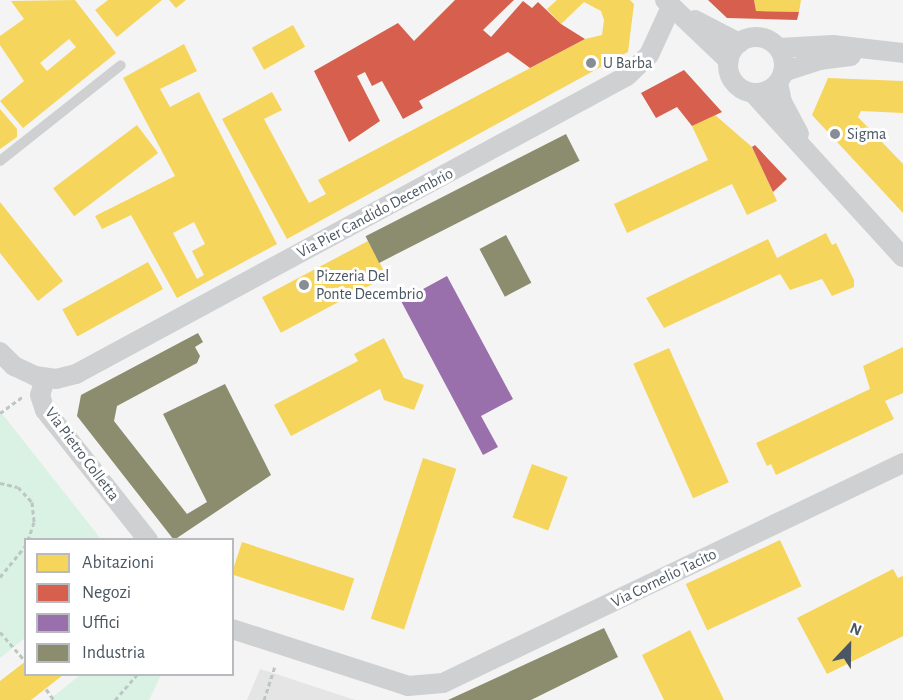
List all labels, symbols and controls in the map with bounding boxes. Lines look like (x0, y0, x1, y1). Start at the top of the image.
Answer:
place label: U Barba (603, 53, 652, 73)
marker: U Barba (584, 56, 598, 70)
place label: Sigma (847, 124, 886, 144)
marker: Sigma (828, 127, 842, 141)
street label: Via Pier Candido Decembrio (294, 164, 456, 262)
place label: Pizzeria Del Ponte Decembrio (316, 266, 424, 304)
marker: Pizzeria Del Ponte Decembrio (297, 278, 311, 292)
street label: Via Pietro Colletta (41, 404, 123, 504)
legend (24, 538, 234, 676)
street label: Via Cornelio Tacito (608, 544, 720, 612)
text: Abitazioni (82, 554, 154, 572)
text: Negozi (82, 584, 131, 602)
text: Uffici (82, 614, 120, 632)
north arrow (819, 616, 879, 676)
text: N (848, 620, 864, 639)
text: Industria (82, 644, 145, 662)

